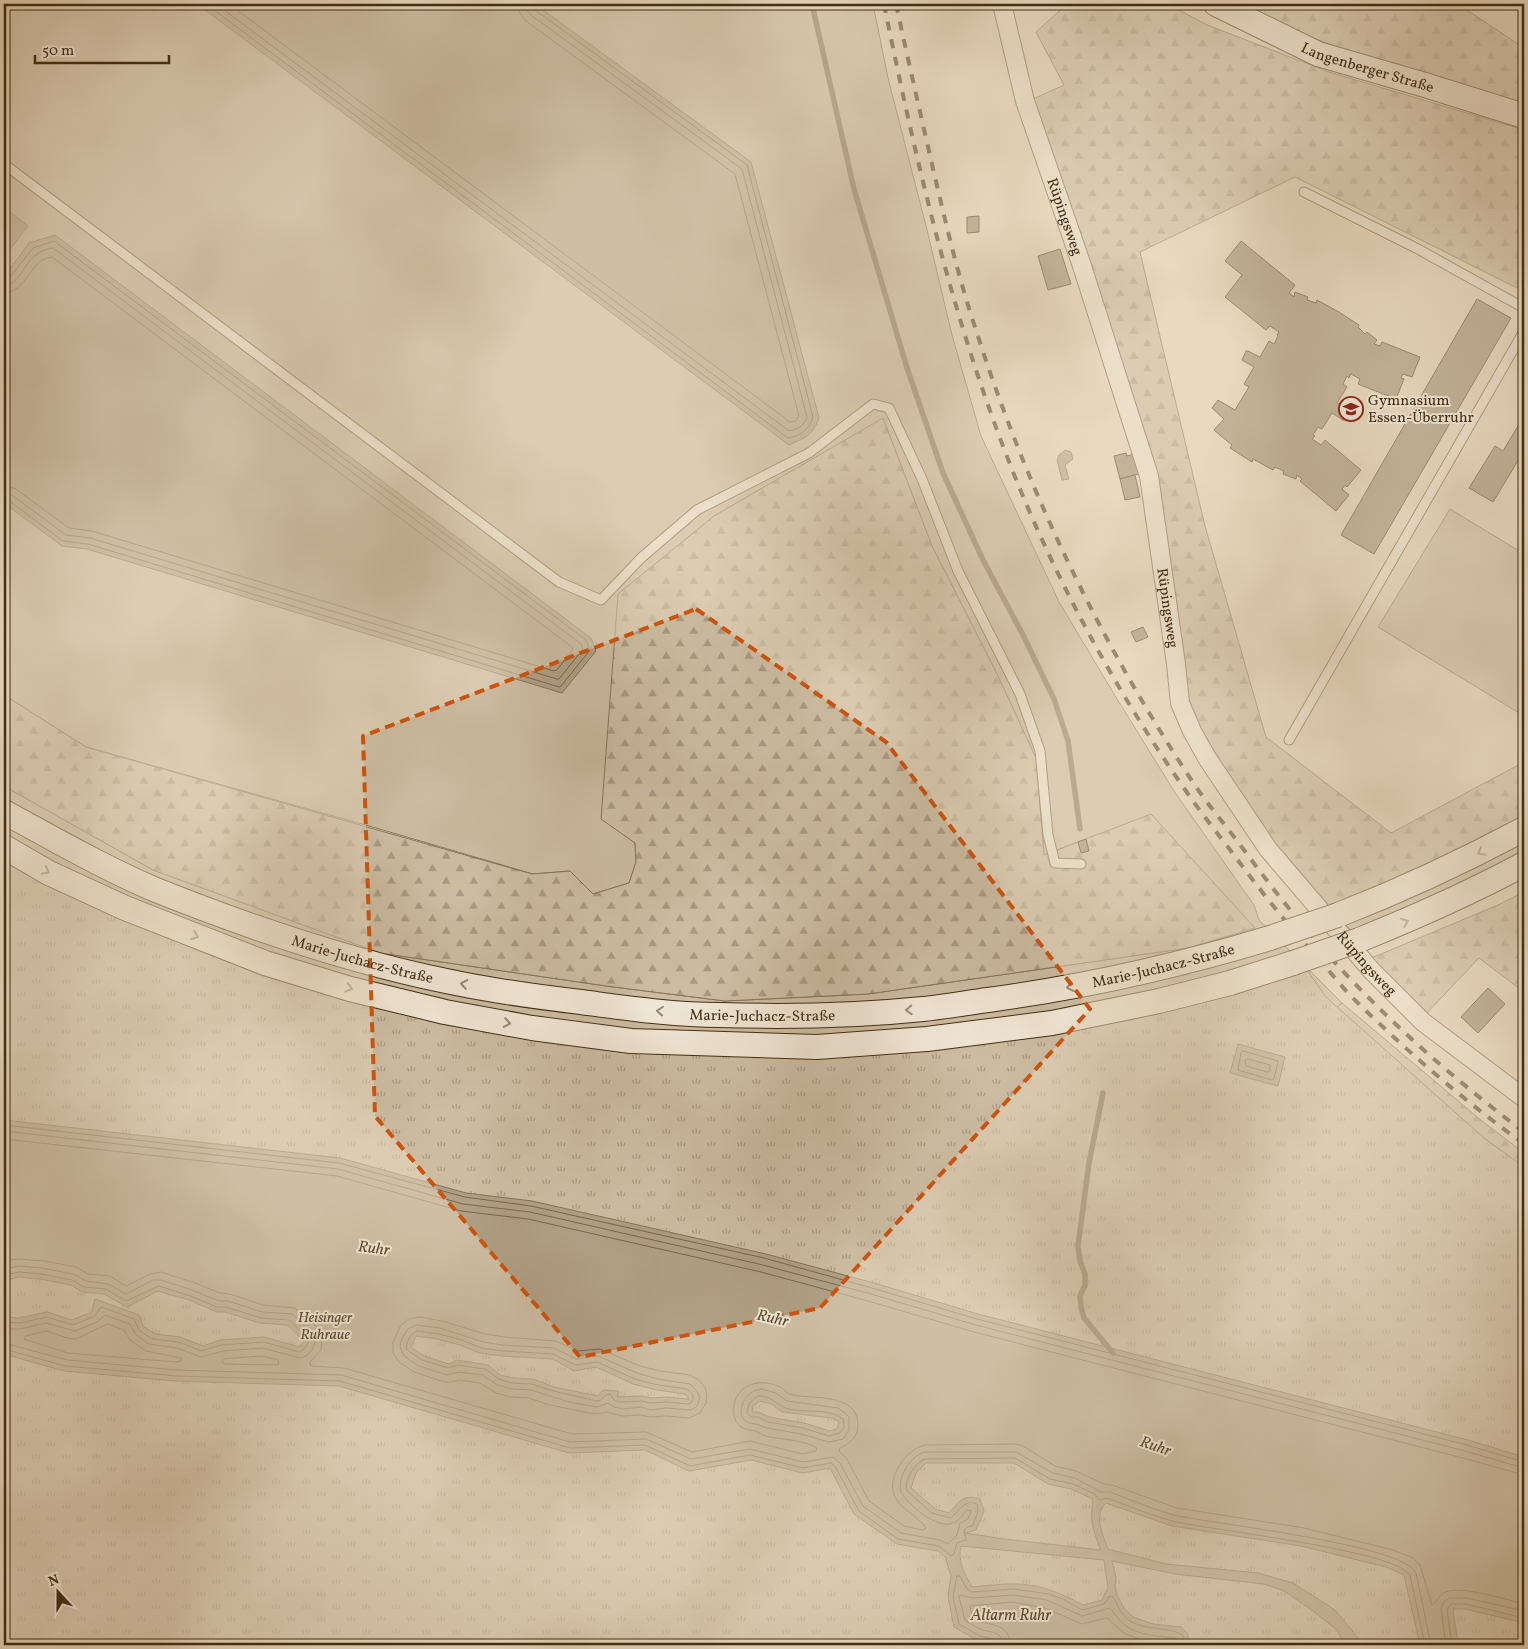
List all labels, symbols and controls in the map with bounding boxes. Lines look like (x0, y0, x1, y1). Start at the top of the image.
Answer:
scale bar (35, 32, 169, 64)
street label: Langenberger Straße (1297, 38, 1436, 99)
text: 50 m (42, 41, 74, 62)
street label: Rüpingsweg (1040, 175, 1087, 259)
place label: Gymnasium Essen-Überruhr (1368, 391, 1474, 429)
school or university icon: Gymnasium Essen-Überruhr (1338, 396, 1364, 422)
street label: Rüpingsweg (1150, 567, 1183, 650)
one-way arrow (1478, 846, 1487, 856)
one-way arrow (41, 865, 50, 875)
one-way arrow (1400, 917, 1408, 927)
street label: Rüpingsweg (1331, 928, 1401, 1002)
one-way arrow (190, 930, 199, 940)
street label: Marie-Juchacz-Straße (289, 931, 435, 990)
street label: Marie-Juchacz-Straße (1090, 940, 1237, 994)
one-way arrow (460, 980, 469, 990)
one-way arrow (1066, 982, 1075, 992)
one-way arrow (344, 983, 352, 993)
one-way arrow (905, 1004, 913, 1015)
street label: Marie-Juchacz-Straße (689, 1005, 836, 1028)
one-way arrow (655, 1006, 663, 1017)
one-way arrow (503, 1018, 512, 1028)
water label: Ruhr (357, 1236, 392, 1262)
water label: Ruhr (754, 1305, 792, 1333)
park label: Heisinger Ruhraue (298, 1308, 353, 1346)
water label: Ruhr (1137, 1431, 1175, 1463)
north arrow (32, 1566, 82, 1616)
text: N (46, 1571, 62, 1592)
water label: Altarm Ruhr (970, 1605, 1052, 1627)

